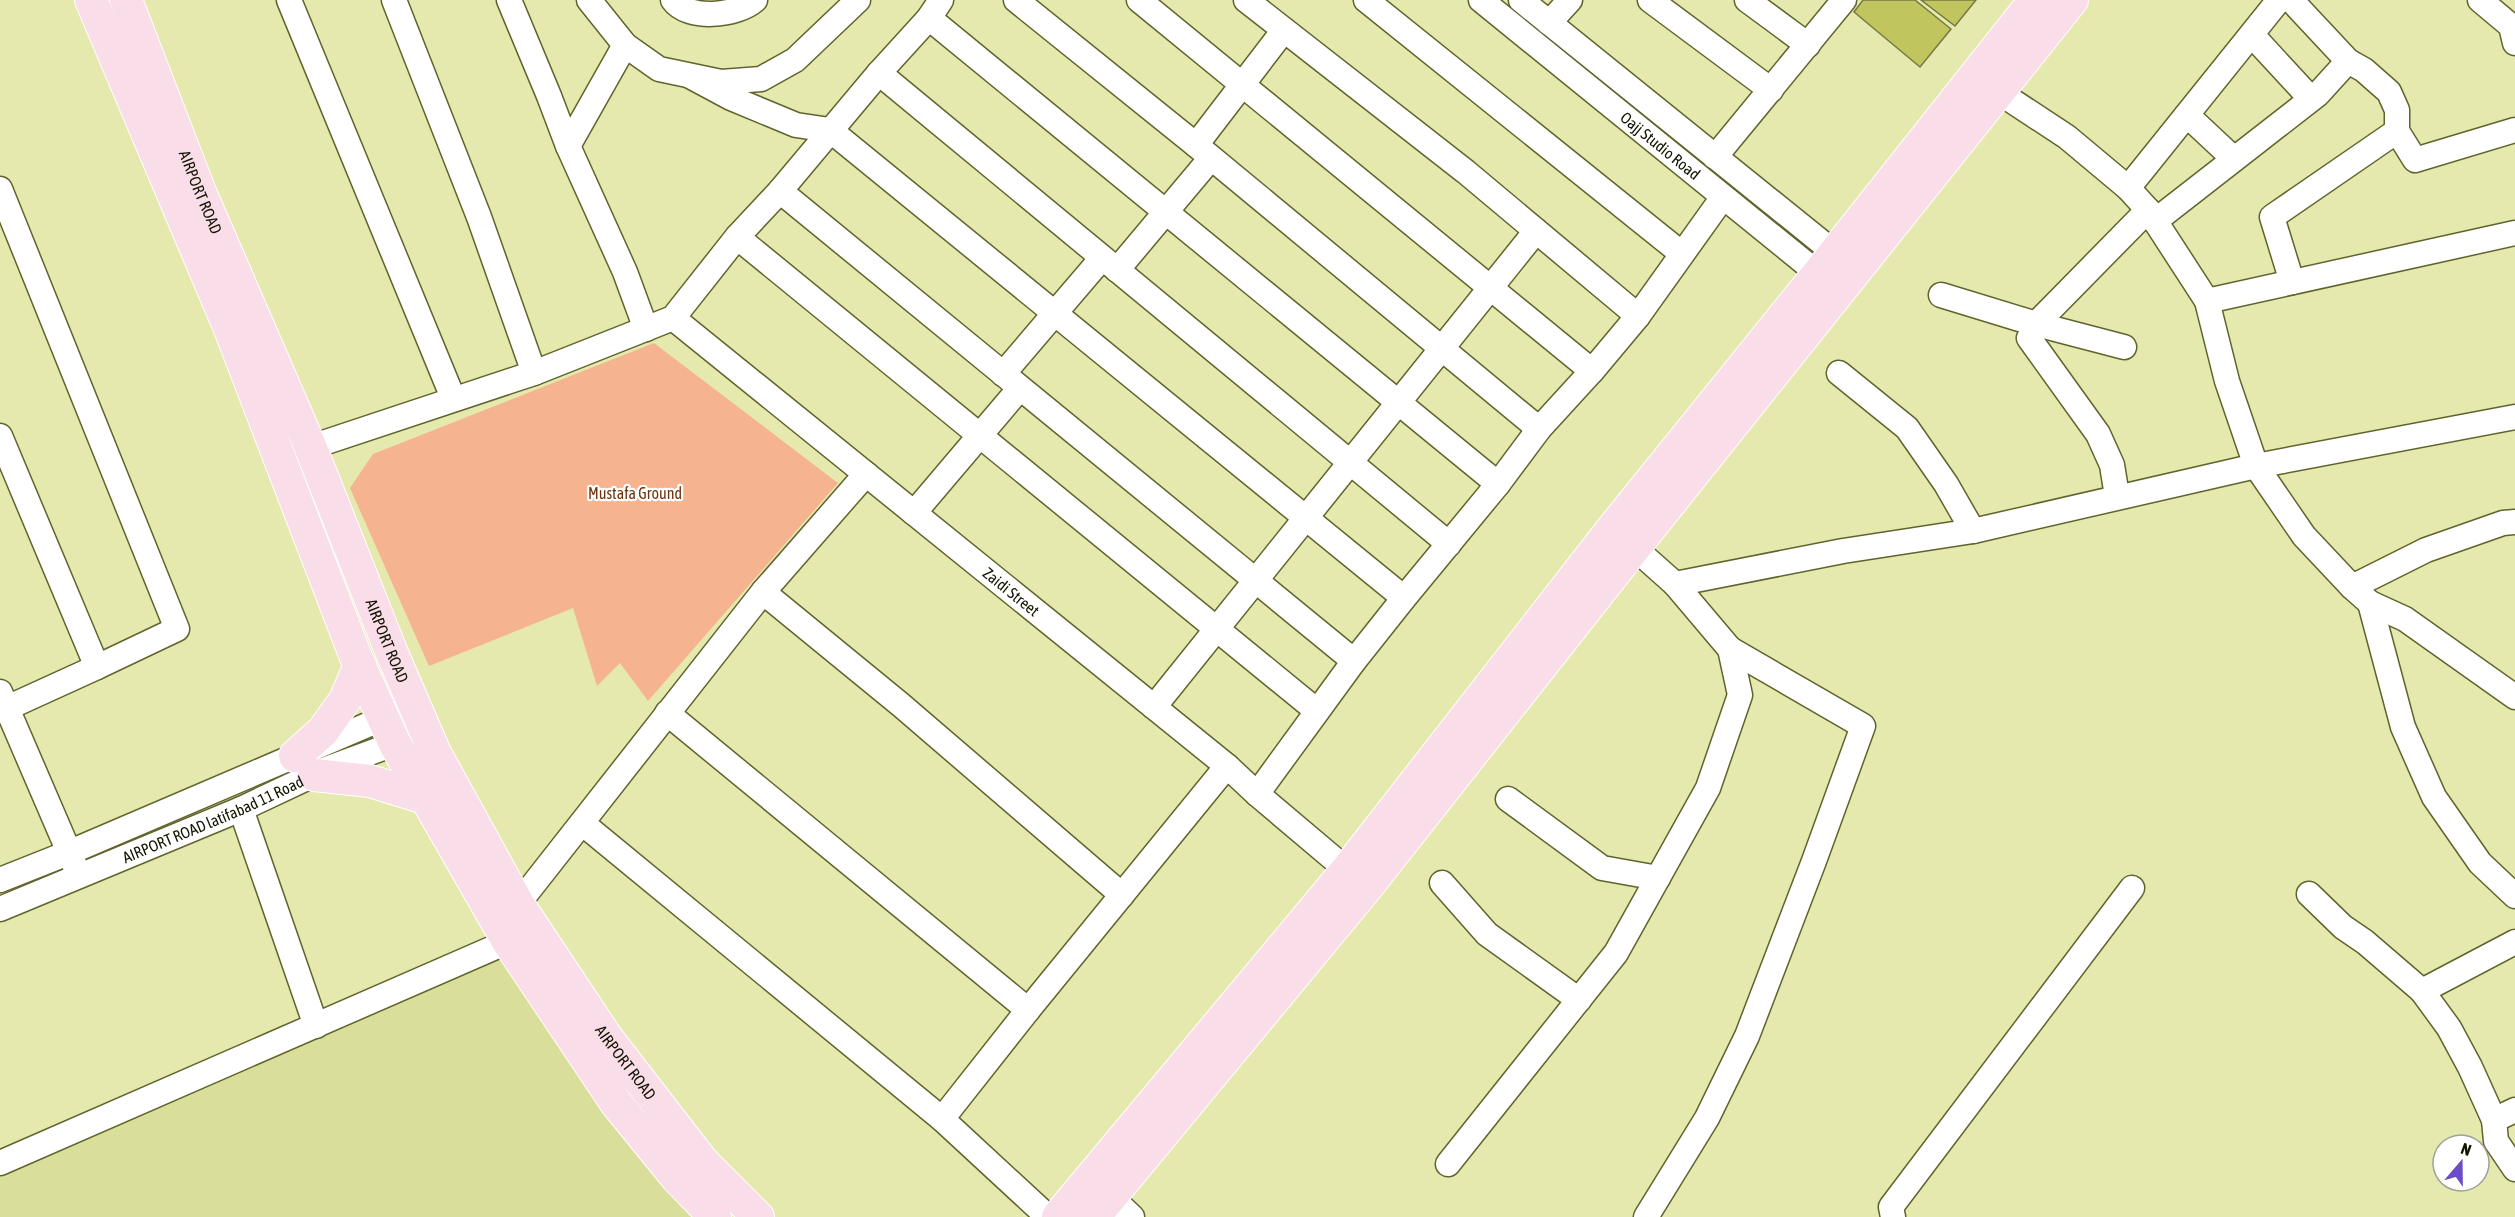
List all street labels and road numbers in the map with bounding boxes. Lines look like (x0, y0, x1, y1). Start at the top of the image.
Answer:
street label: Oajj Studio Road (1617, 108, 1704, 183)
street label: AIRPORT ROAD (176, 148, 226, 236)
street label: Zaidi Street (980, 563, 1043, 620)
street label: AIRPORT ROAD (362, 596, 412, 685)
street label: AIRPORT ROAD latifabad 11 Road (120, 772, 306, 866)
street label: AIRPORT ROAD (592, 1022, 660, 1103)

